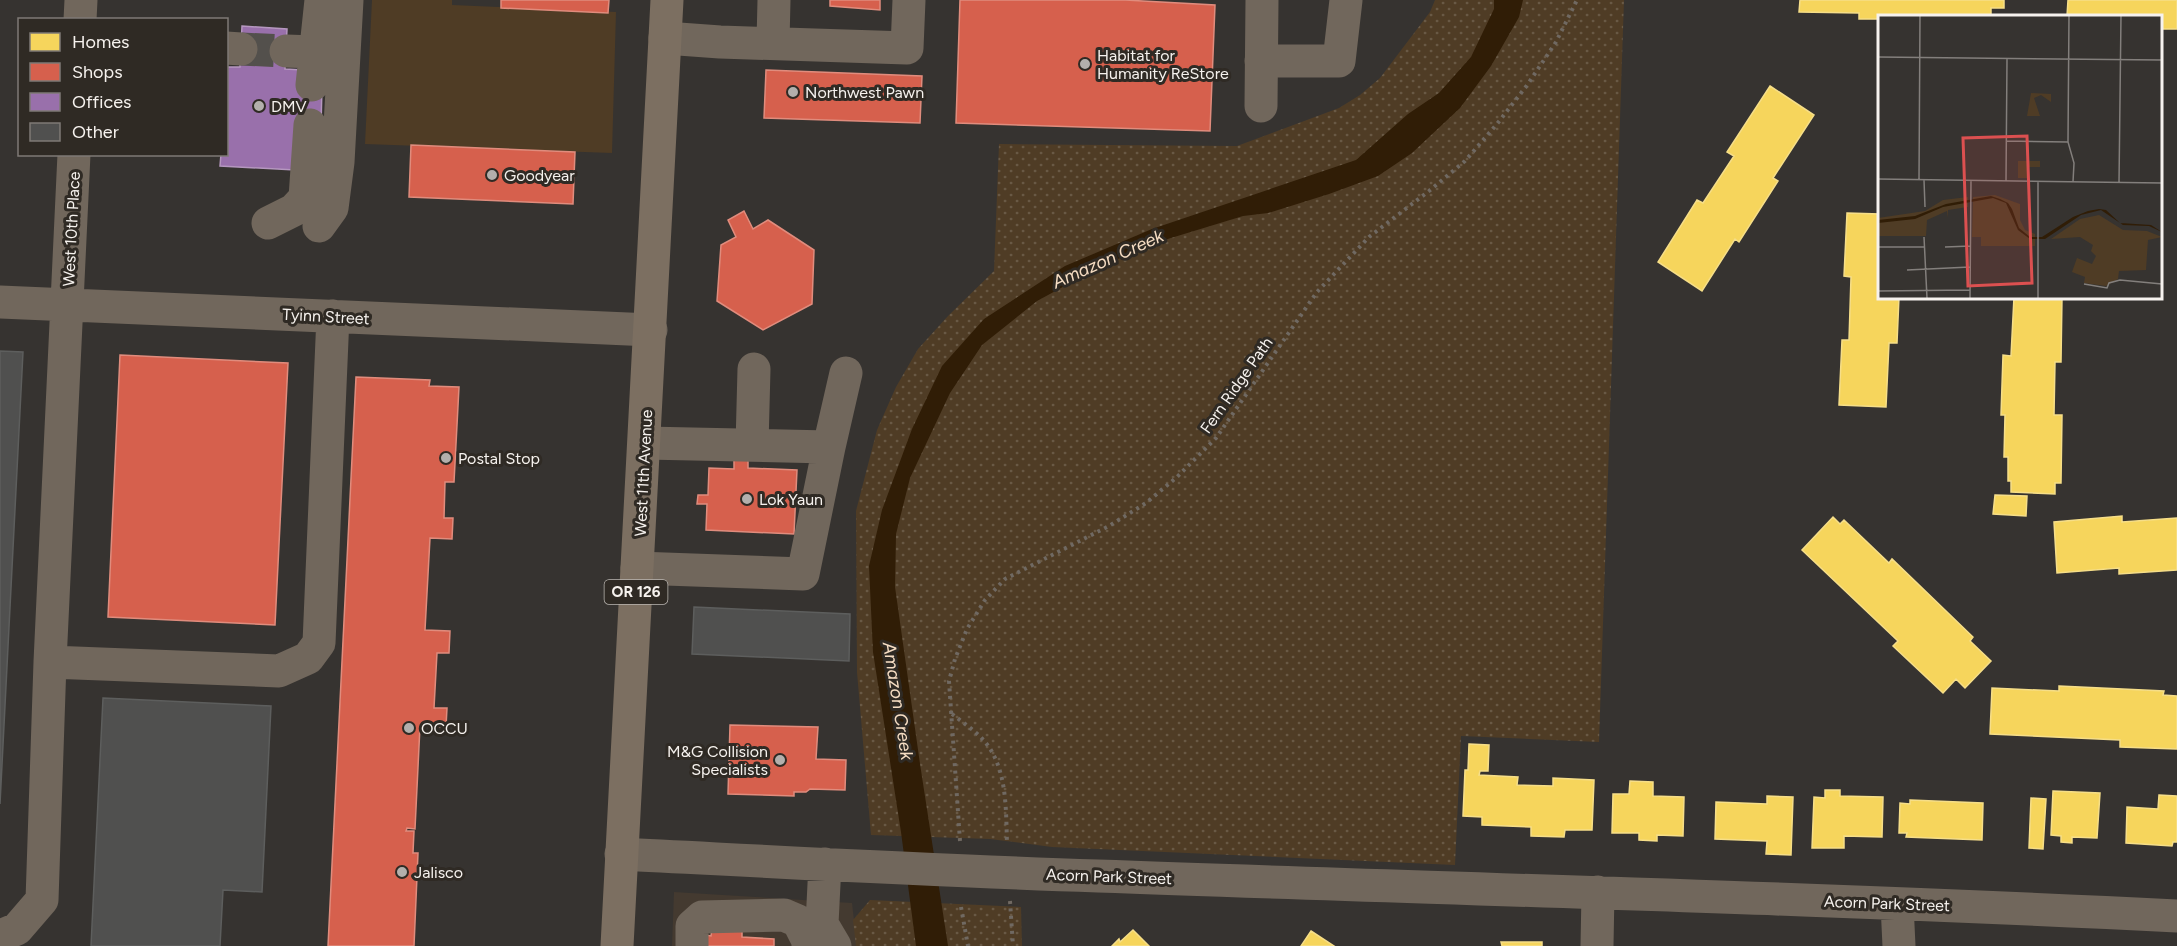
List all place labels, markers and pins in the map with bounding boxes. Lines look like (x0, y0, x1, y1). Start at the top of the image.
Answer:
place label: Habitat for Humanity ReStore (1097, 46, 1229, 83)
marker: Habitat for Humanity ReStore (1078, 57, 1092, 71)
place label: Northwest Pawn (805, 83, 924, 102)
marker: Northwest Pawn (786, 85, 800, 99)
place label: DMV (271, 97, 307, 116)
marker: DMV (252, 99, 266, 113)
place label: Goodyear (504, 166, 575, 185)
marker: Goodyear (485, 168, 499, 182)
place label: Postal Stop (458, 449, 540, 468)
marker: Postal Stop (439, 451, 453, 465)
place label: Lok Yaun (759, 490, 823, 509)
marker: Lok Yaun (740, 492, 754, 506)
place label: OCCU (421, 719, 468, 738)
marker: OCCU (402, 721, 416, 735)
place label: M&G Collision Specialists (667, 742, 768, 779)
marker: M&G Collision Specialists (773, 753, 787, 767)
place label: Jalisco (414, 863, 463, 882)
marker: Jalisco (395, 865, 409, 879)

